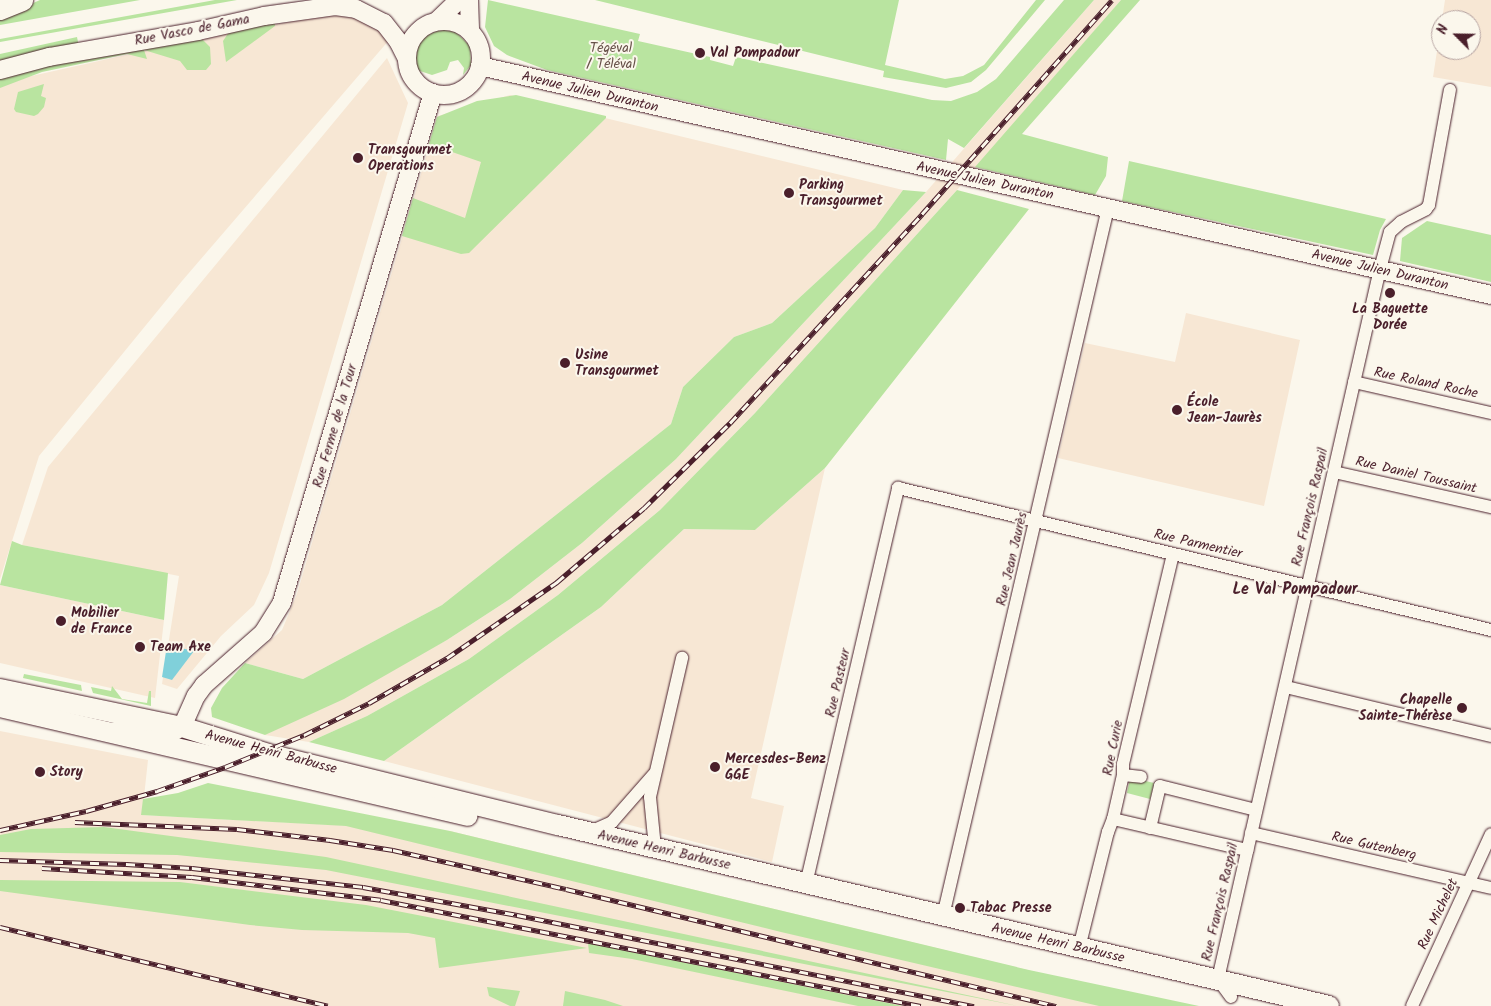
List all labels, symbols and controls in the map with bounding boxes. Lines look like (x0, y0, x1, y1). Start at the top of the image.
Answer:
north arrow (1431, 10, 1481, 60)
street label: Rue Vasco de Gama (133, 11, 251, 49)
text: N (1431, 21, 1455, 38)
park label: Tégéval / Téléval (586, 40, 636, 72)
place label: Val Pompadour (710, 45, 800, 61)
marker: Val Pompadour (694, 47, 706, 59)
street label: Avenue Julien Duranton (520, 68, 660, 116)
place label: Transgourmet Operations (368, 142, 452, 174)
marker: Transgourmet Operations (352, 152, 364, 164)
street label: Avenue Julien Duranton (915, 158, 1055, 204)
place label: Parking Transgourmet (799, 177, 883, 210)
marker: Parking Transgourmet (783, 187, 795, 199)
street label: Avenue Julien Duranton (1310, 246, 1450, 294)
marker: La Baguette Dorée (1384, 287, 1396, 299)
place label: La Baguette Dorée (1352, 301, 1428, 334)
place label: Usine Transgourmet (575, 347, 659, 380)
marker: Usine Transgourmet (559, 357, 571, 369)
street label: Rue Ferme de la Tour (309, 362, 361, 490)
street label: Rue Roland Roche (1372, 364, 1480, 402)
place label: École Jean-Jaurès (1187, 394, 1262, 427)
marker: École Jean-Jaurès (1171, 404, 1183, 416)
street label: Rue François Raspail (1288, 446, 1332, 568)
street label: Rue Daniel Toussaint (1354, 453, 1478, 497)
street label: Rue Jean Jaurès (993, 510, 1031, 608)
street label: Rue Parmentier (1152, 526, 1244, 562)
district label: Le Val Pompadour (1232, 580, 1358, 600)
place label: Mobilier de France (71, 605, 132, 638)
marker: Mobilier de France (55, 615, 67, 627)
place label: Team Axe (150, 639, 211, 655)
marker: Team Axe (134, 641, 146, 653)
street label: Rue Pasteur (822, 647, 854, 719)
place label: Chapelle Sainte-Thérèse (1359, 692, 1452, 724)
marker: Chapelle Sainte-Thérèse (1456, 702, 1468, 714)
street label: Rue Curie (1099, 719, 1127, 777)
street label: Avenue Henri Barbusse (203, 726, 339, 778)
place label: Mercesdes-Benz GGE (725, 751, 826, 784)
marker: Mercesdes-Benz GGE (709, 761, 721, 773)
place label: Story (50, 764, 83, 780)
marker: Story (34, 766, 46, 778)
street label: Avenue Henri Barbusse (596, 827, 732, 873)
street label: Rue Gutenberg (1330, 828, 1418, 864)
street label: Rue François Raspail (1198, 841, 1242, 963)
street label: Rue Michelet (1414, 876, 1462, 952)
place label: Tabac Presse (970, 900, 1052, 916)
marker: Tabac Presse (954, 902, 966, 914)
street label: Avenue Henri Barbusse (990, 920, 1126, 966)

